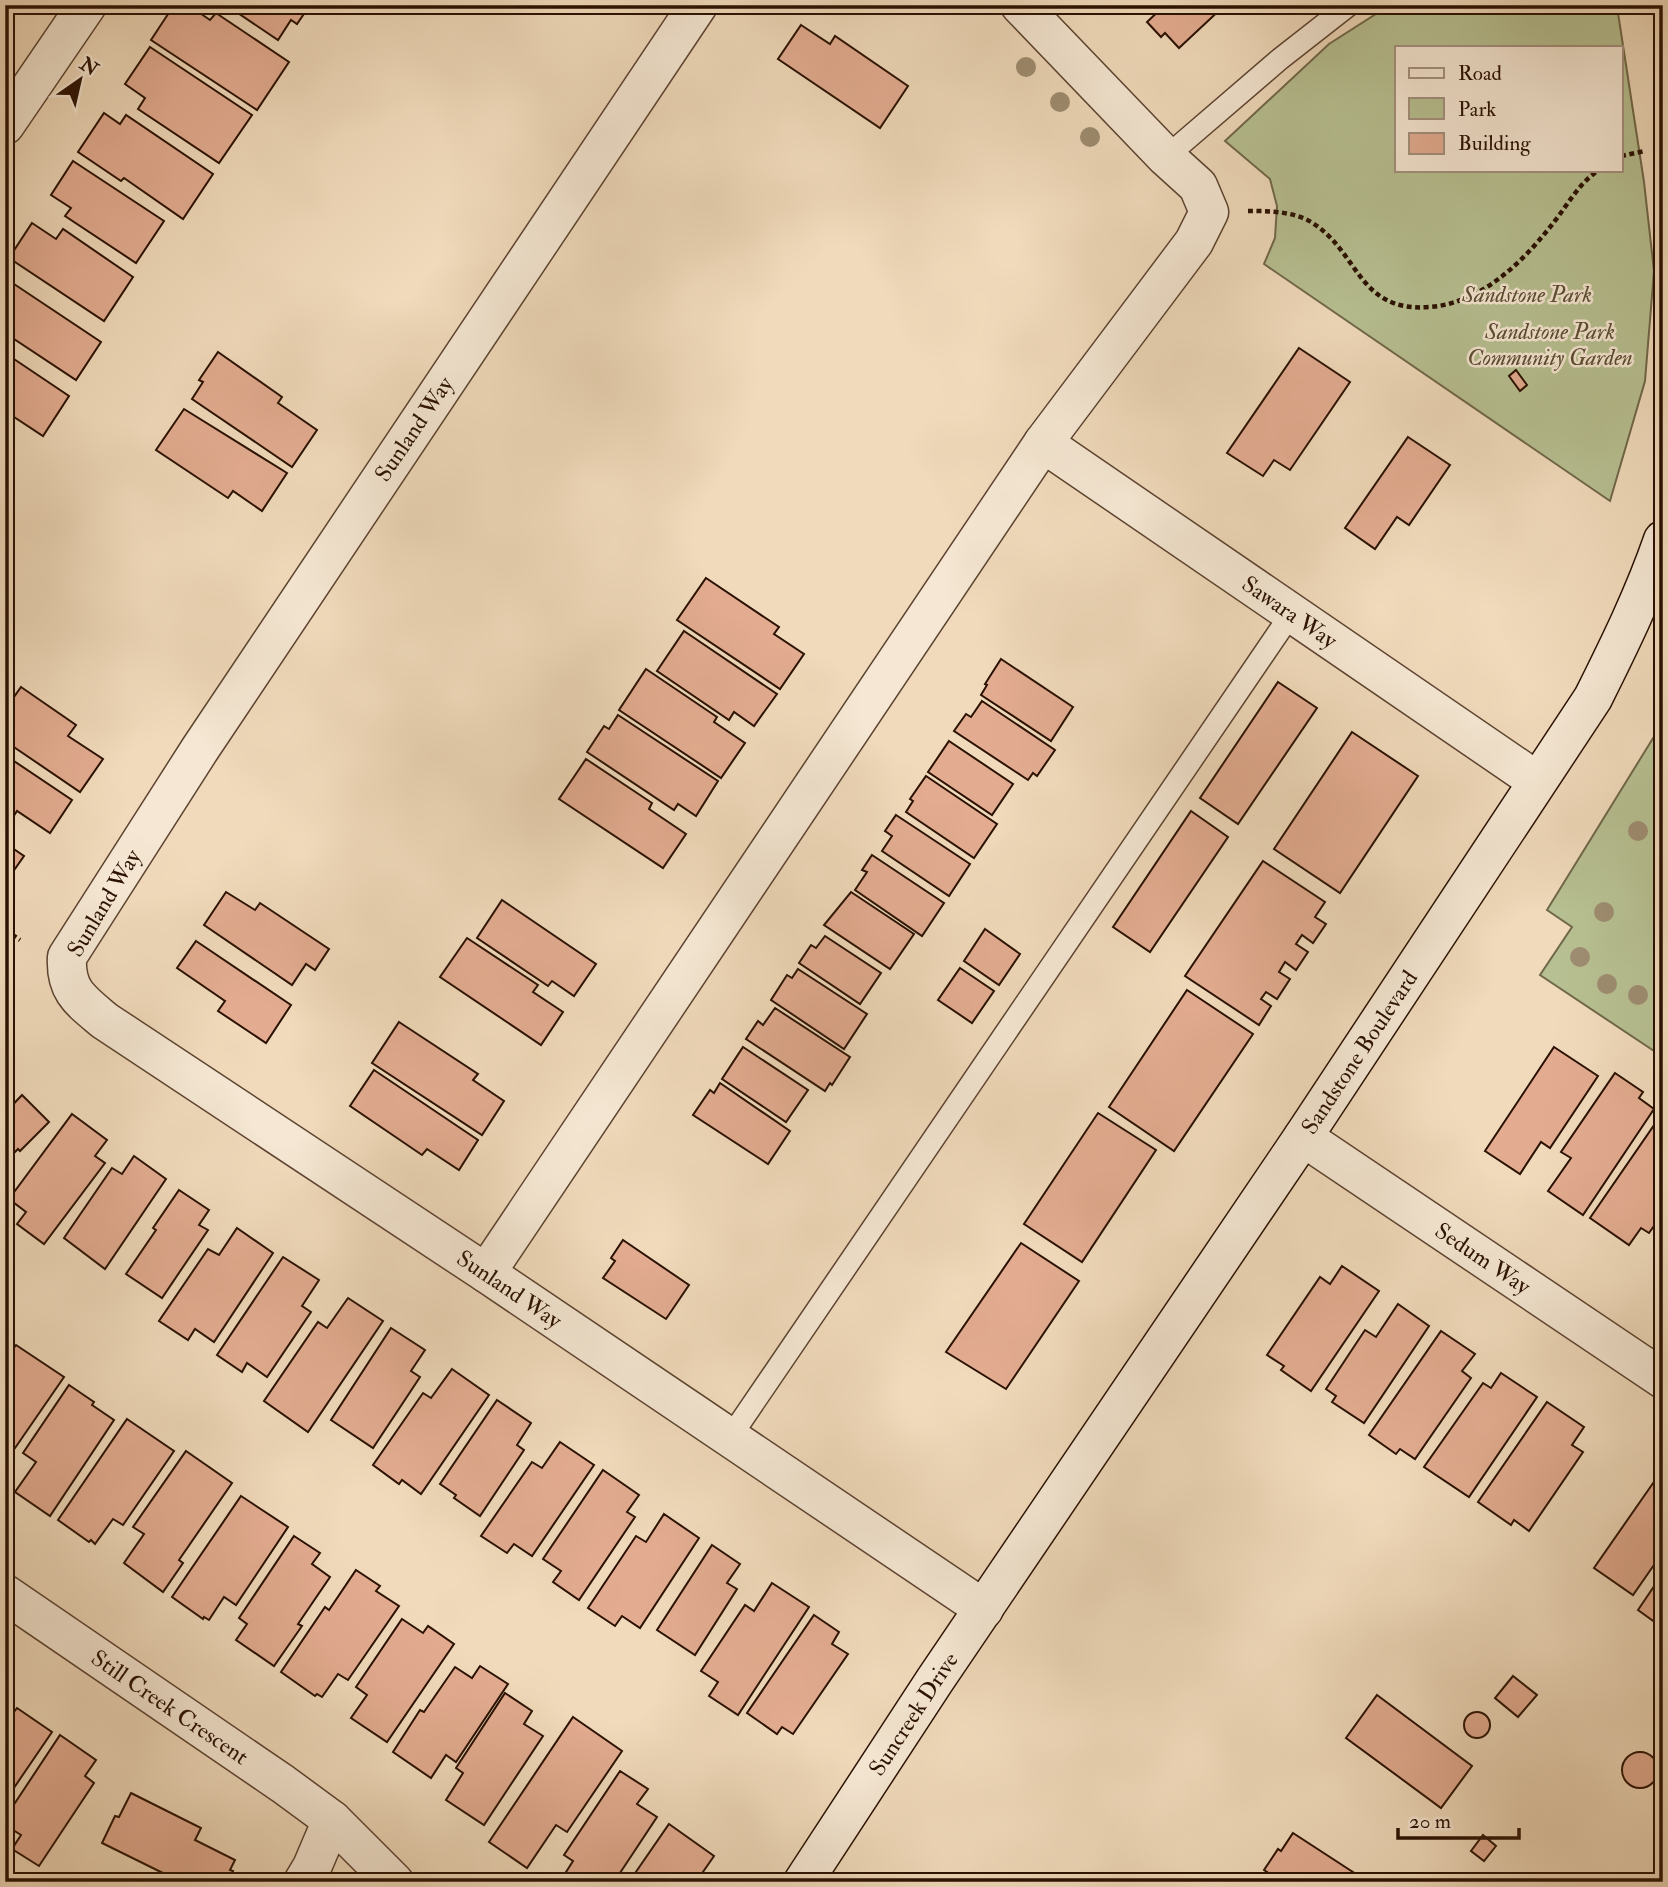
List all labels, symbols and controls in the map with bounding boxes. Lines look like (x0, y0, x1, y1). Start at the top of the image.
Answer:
north arrow (46, 46, 116, 116)
legend (1395, 46, 1622, 172)
text: N (74, 51, 104, 82)
text: Road (1458, 60, 1503, 87)
text: Park (1458, 96, 1496, 123)
text: Building (1458, 130, 1531, 157)
park label: Sandstone Park (1461, 280, 1592, 309)
park label: Sandstone Park Community Garden (1467, 317, 1633, 372)
street label: Sunland Way (368, 370, 460, 487)
street label: Sawara Way (1236, 569, 1344, 655)
street label: Sunland Way (61, 843, 148, 962)
street label: Sandstone Boulevard (1294, 965, 1424, 1140)
street label: Sedum Way (1430, 1216, 1537, 1301)
street label: Sunland Way (451, 1243, 568, 1335)
street label: Still Creek Crescent (86, 1643, 254, 1771)
street label: Suncreek Drive (862, 1646, 964, 1781)
scale bar (1398, 1796, 1519, 1840)
text: 20 m (1409, 1808, 1451, 1835)

